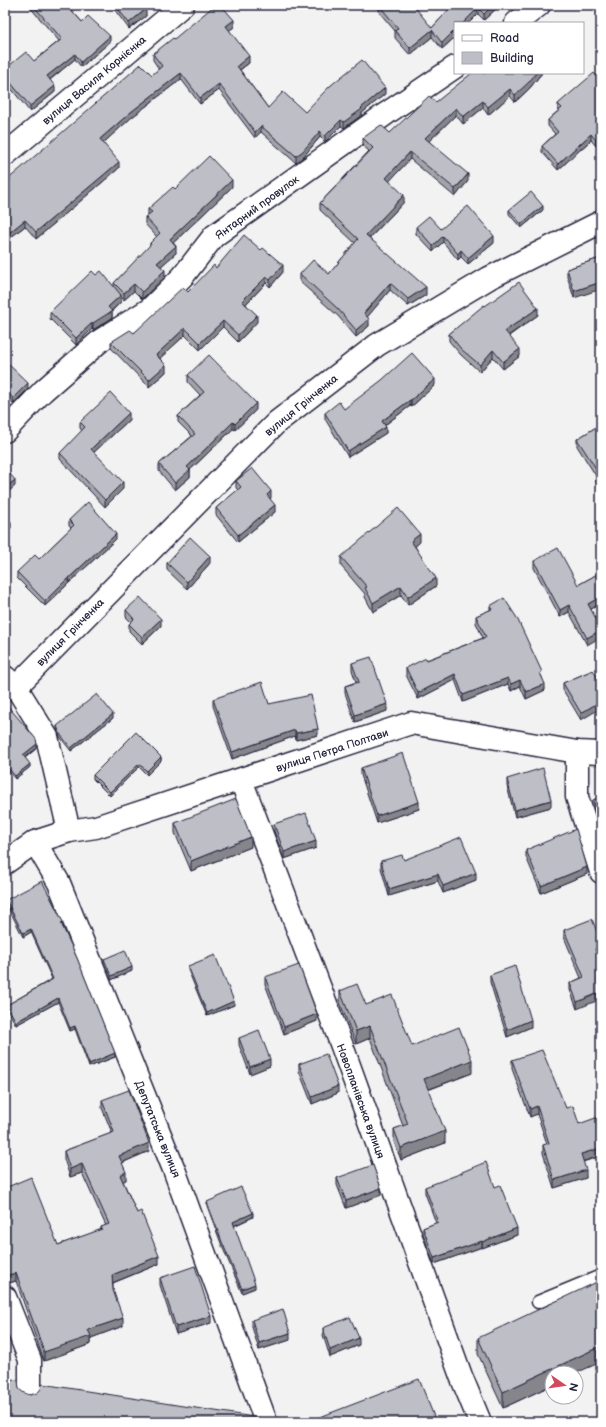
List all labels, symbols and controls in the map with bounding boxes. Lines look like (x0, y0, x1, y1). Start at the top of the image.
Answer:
legend (454, 22, 584, 74)
text: Road (490, 31, 519, 46)
street label: вулиця Василя Корнієнка (40, 33, 149, 128)
text: Building (490, 51, 534, 66)
street label: Янтарний провулок (213, 173, 302, 242)
street label: вулиця Грінченка (262, 372, 341, 439)
street label: вулиця Грінченка (34, 596, 107, 669)
street label: вулиця Петра Полтави (274, 726, 390, 775)
street label: Новопланівська вулиця (334, 1042, 387, 1160)
street label: Депутатська вулиця (132, 1079, 183, 1180)
north arrow (544, 1365, 584, 1405)
text: N (566, 1382, 581, 1393)

